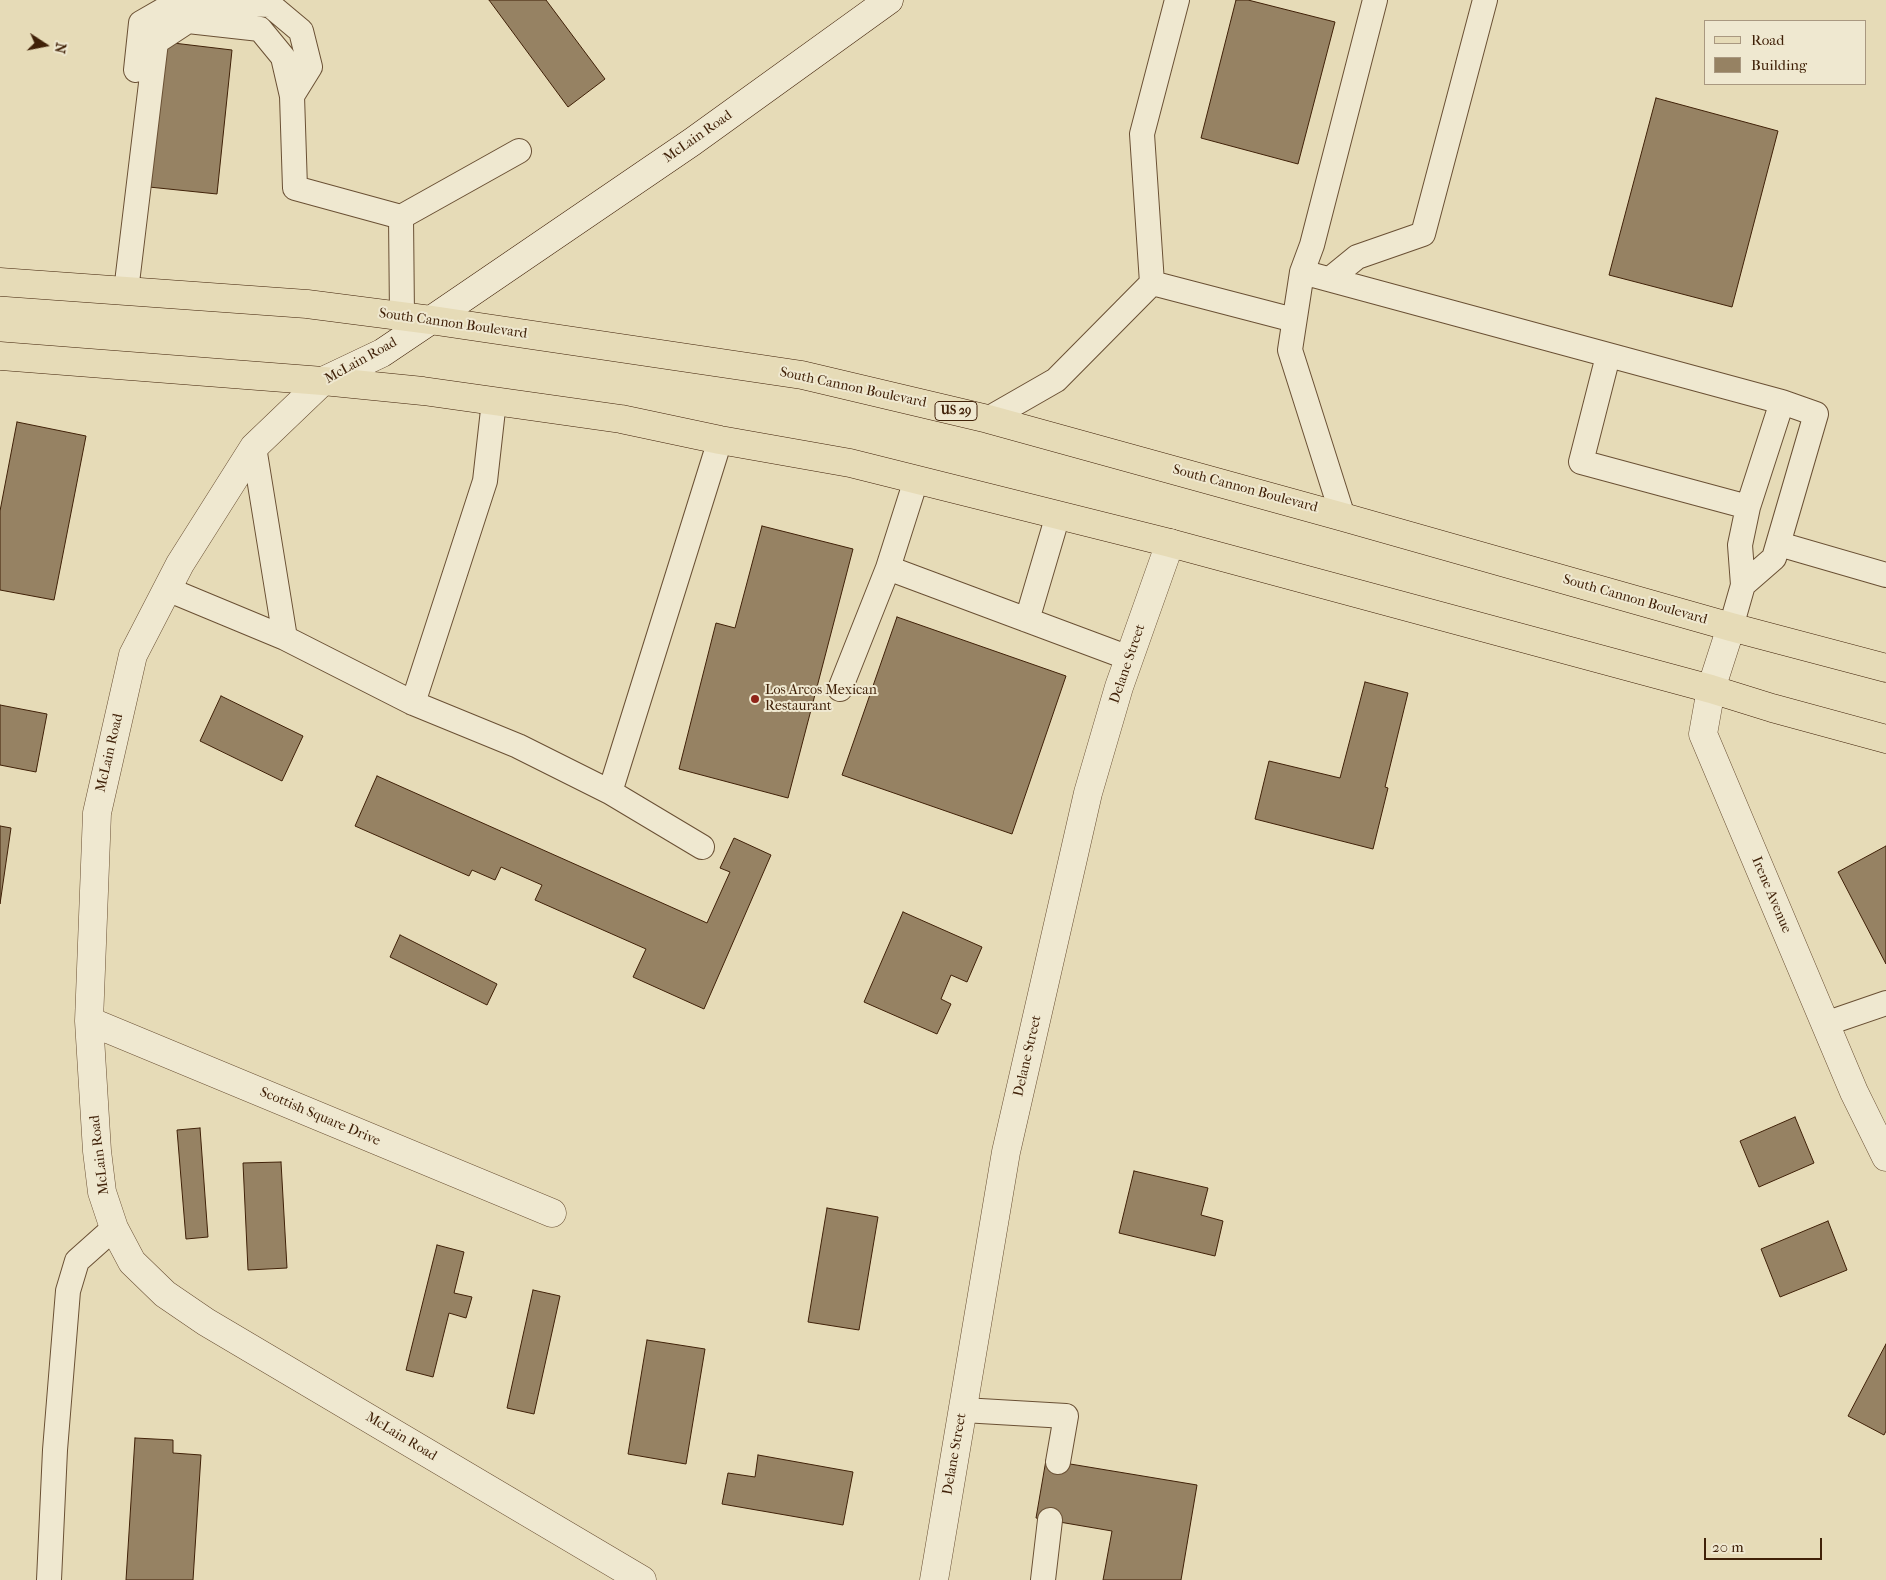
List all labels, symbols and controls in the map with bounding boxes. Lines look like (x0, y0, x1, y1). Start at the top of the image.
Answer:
north arrow (20, 20, 70, 70)
legend (1704, 20, 1866, 85)
text: Road (1751, 31, 1784, 49)
text: N (51, 41, 70, 55)
text: Building (1751, 56, 1807, 74)
street label: McLain Road (660, 107, 736, 167)
street label: South Cannon Boulevard (378, 305, 528, 343)
street label: McLain Road (322, 334, 400, 388)
street label: South Cannon Boulevard (778, 364, 928, 412)
road number: US 29 (935, 402, 977, 421)
street label: South Cannon Boulevard (1171, 462, 1319, 516)
street label: South Cannon Boulevard (1561, 571, 1709, 629)
street label: Delane Street (1107, 622, 1149, 706)
place label: Los Arcos Mexican Restaurant (765, 683, 877, 716)
marker: Los Arcos Mexican Restaurant (749, 693, 761, 705)
street label: McLain Road (93, 712, 127, 794)
street label: Irene Avenue (1747, 854, 1795, 936)
street label: Delane Street (1010, 1014, 1046, 1098)
street label: Scottish Square Drive (257, 1084, 383, 1150)
street label: McLain Road (87, 1114, 113, 1196)
street label: McLain Road (362, 1409, 440, 1465)
street label: Delane Street (940, 1412, 970, 1496)
scale bar (1706, 1528, 1824, 1560)
text: 20 m (1712, 1538, 1744, 1556)

